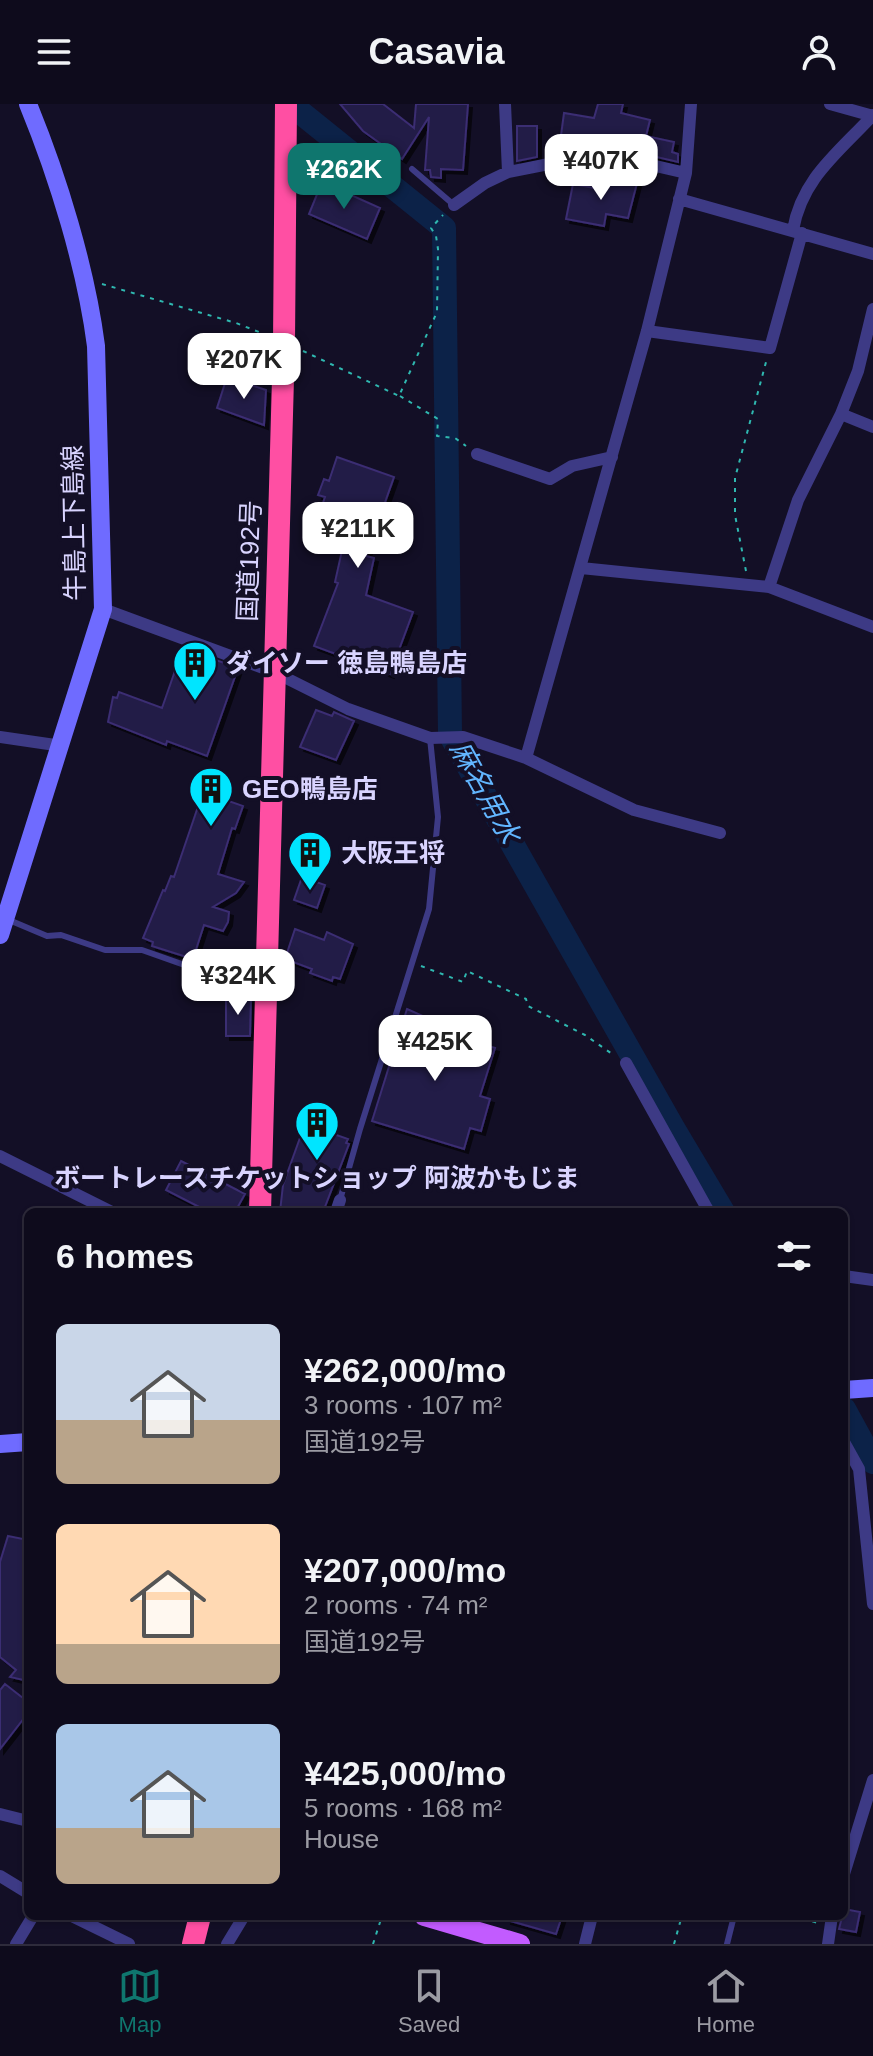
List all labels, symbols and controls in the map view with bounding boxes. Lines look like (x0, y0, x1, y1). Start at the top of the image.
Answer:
icon: menu (32, 30, 76, 74)
icon: person (797, 30, 841, 74)
text: Casavia (368, 31, 505, 72)
pin: ¥407K (545, 134, 657, 202)
pin: ¥262K (288, 143, 400, 211)
text: ¥407K (563, 145, 639, 175)
text: ¥262K (306, 154, 382, 184)
pin: ¥207K (188, 333, 300, 401)
text: ¥207K (206, 344, 282, 374)
street label: 牛島上下島線 (58, 445, 90, 601)
street label: 国道192号 (232, 500, 266, 622)
pin: ¥211K (302, 502, 414, 570)
text: ¥211K (320, 513, 396, 543)
building icon: ダイソー 徳島鴨島店 (171, 639, 219, 702)
place label: ダイソー 徳島鴨島店 (226, 648, 467, 678)
water label: 麻名用水 (444, 735, 527, 851)
building icon: GEO鴨島店 (187, 765, 235, 828)
place label: GEO鴨島店 (242, 774, 378, 804)
building icon: 大阪王将 (286, 829, 334, 892)
place label: 大阪王将 (341, 838, 445, 868)
pin: ¥324K (182, 949, 294, 1017)
text: ¥324K (200, 960, 276, 990)
pin: ¥425K (379, 1015, 491, 1083)
text: ¥425K (397, 1026, 473, 1056)
building icon: ボートレースチケットショップ 阿波かもじま (293, 1099, 341, 1162)
place label: ボートレースチケットショップ 阿波かもじま (54, 1163, 580, 1193)
icon: filters (772, 1234, 816, 1278)
text: 6 homes (56, 1237, 194, 1275)
text: ¥262,000/mo (304, 1351, 506, 1389)
icon: home (120, 1356, 216, 1452)
text: 3 rooms · 107 m² (304, 1390, 502, 1420)
text: 国道192号 (304, 1427, 425, 1457)
text: ¥207,000/mo (304, 1551, 506, 1589)
icon: home (120, 1556, 216, 1652)
text: 2 rooms · 74 m² (304, 1590, 488, 1620)
text: 国道192号 (304, 1627, 425, 1657)
text: ¥425,000/mo (304, 1754, 506, 1792)
icon: home (120, 1756, 216, 1852)
text: 5 rooms · 168 m² (304, 1793, 502, 1823)
text: House (304, 1824, 379, 1854)
tab: Map (118, 1964, 162, 2038)
tab: Saved (398, 1964, 460, 2038)
tab: Home (696, 1964, 755, 2038)

